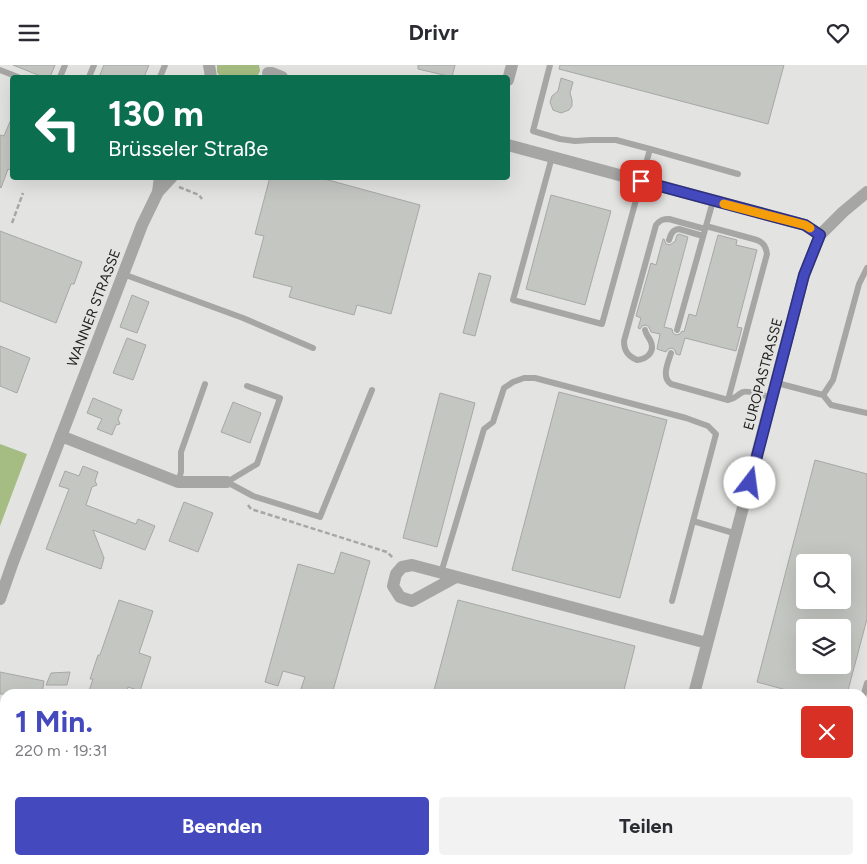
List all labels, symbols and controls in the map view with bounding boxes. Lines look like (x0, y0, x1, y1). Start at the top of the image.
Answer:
icon: menu (15, 19, 43, 47)
text: Drivr (408, 19, 459, 46)
icon: heart (824, 19, 852, 47)
text: 130 m (108, 93, 204, 135)
icon: left (25, 95, 90, 160)
text: Brüsseler Straße (108, 135, 268, 162)
pin (620, 160, 662, 202)
icon: arrive (627, 167, 655, 195)
street label: WANNER STRASSE (64, 247, 124, 369)
street label: EUROPASTRASSE (740, 316, 786, 432)
position arrow (723, 456, 775, 508)
map controls (796, 554, 851, 674)
button: search (796, 554, 851, 609)
button: layers (796, 619, 851, 674)
text: 1 Min. (15, 703, 93, 740)
button: close (801, 706, 853, 758)
text: 220 m · 19:31 (15, 741, 108, 760)
button: Beenden (15, 797, 429, 855)
button: Teilen (439, 797, 853, 855)

